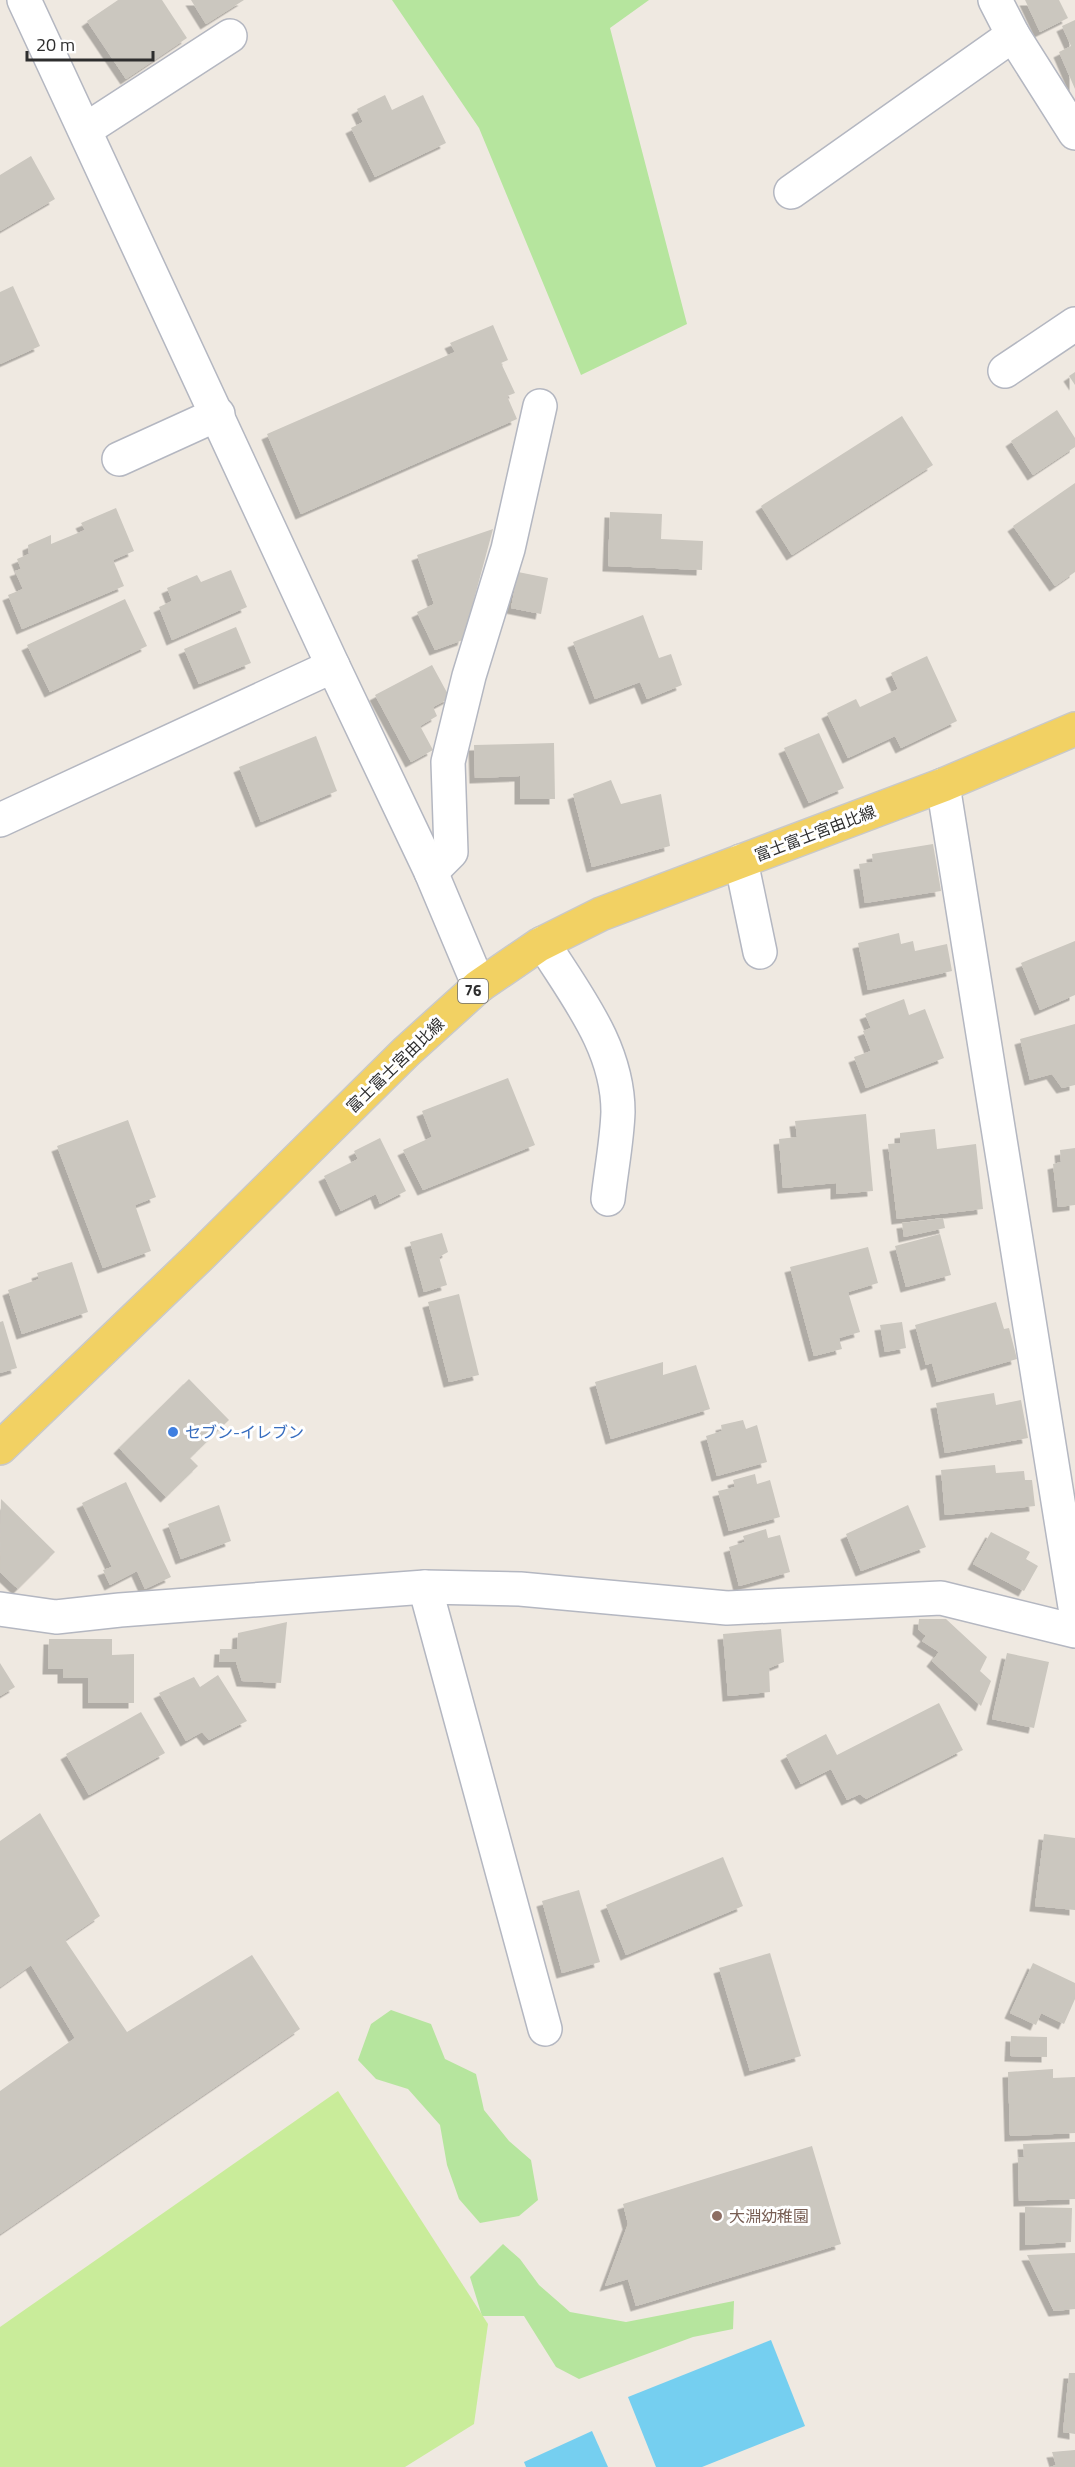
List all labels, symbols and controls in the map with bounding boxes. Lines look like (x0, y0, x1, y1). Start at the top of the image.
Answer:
scale bar (27, 24, 153, 62)
text: 20 m (36, 31, 75, 58)
street label: 富士富士宮由比線 (751, 799, 879, 867)
road number: 76 (458, 979, 488, 1003)
street label: 富士富士宮由比線 (341, 1012, 449, 1118)
place label: セブン-イレブン (185, 1420, 304, 1444)
marker: セブン-イレブン (166, 1425, 180, 1439)
place label: 大淵幼稚園 (729, 2204, 809, 2228)
marker: 大淵幼稚園 (710, 2209, 724, 2223)

